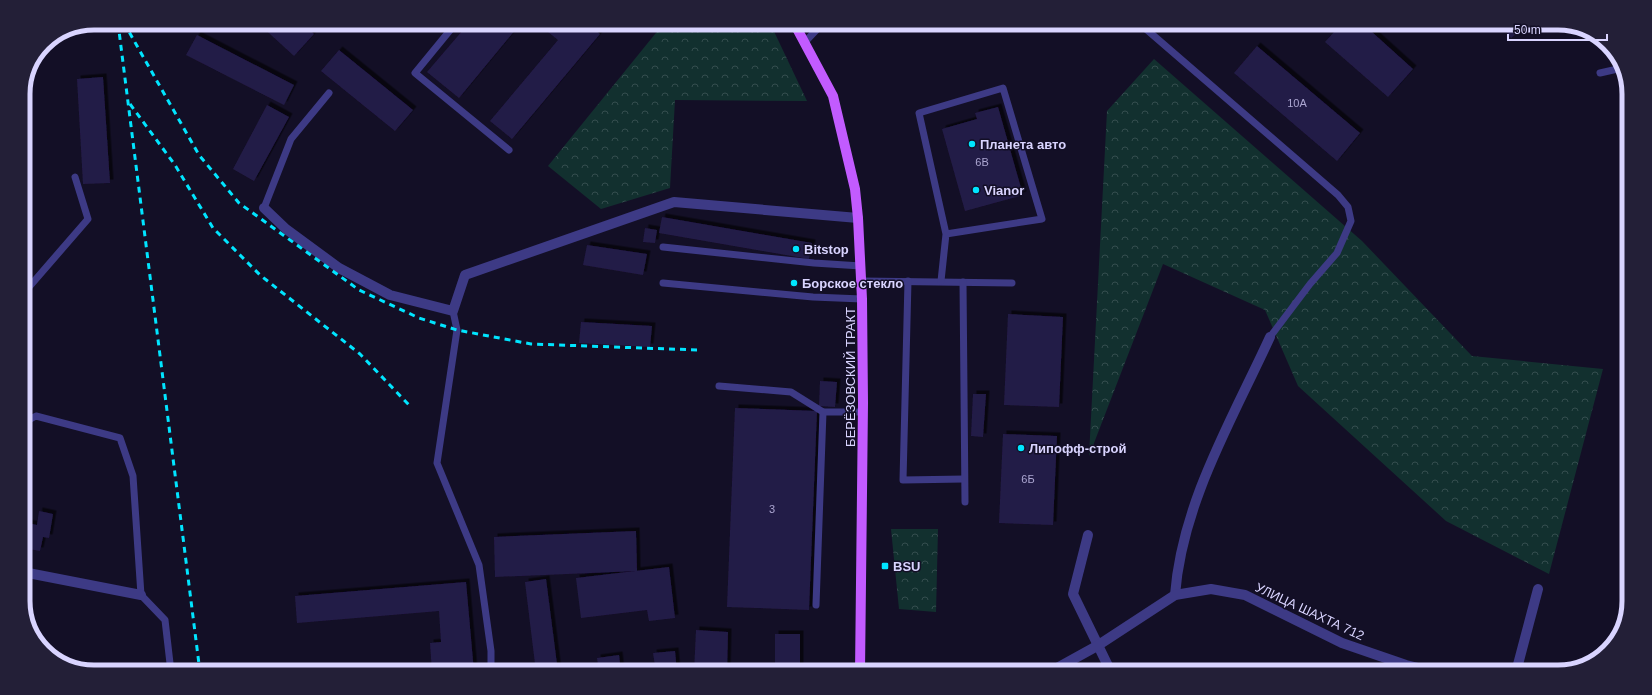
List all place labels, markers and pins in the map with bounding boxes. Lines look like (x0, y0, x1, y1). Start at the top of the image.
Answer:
place label: Планета авто (980, 137, 1066, 152)
marker: Планета авто (967, 139, 977, 149)
place label: Vianor (984, 183, 1024, 198)
marker: Vianor (971, 185, 981, 195)
place label: Bitstop (804, 242, 849, 257)
marker: Bitstop (791, 244, 801, 254)
place label: Борское стекло (802, 276, 903, 291)
marker: Борское стекло (789, 278, 799, 288)
place label: Липофф-строй (1029, 441, 1126, 456)
marker: Липофф-строй (1016, 443, 1026, 453)
place label: BSU (893, 559, 920, 574)
marker: BSU (880, 561, 890, 571)

